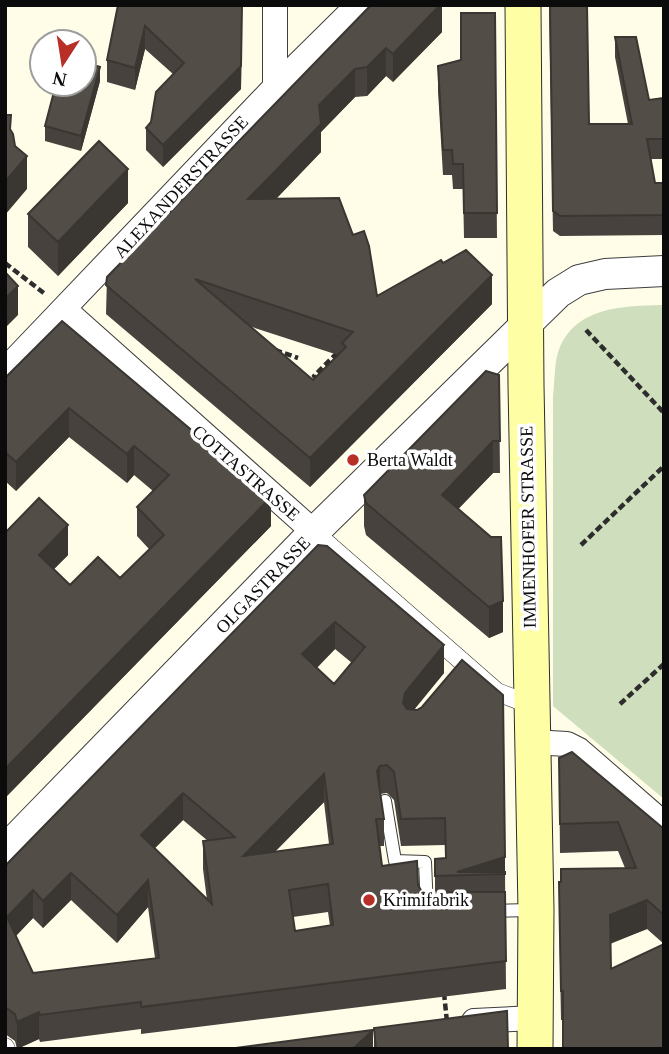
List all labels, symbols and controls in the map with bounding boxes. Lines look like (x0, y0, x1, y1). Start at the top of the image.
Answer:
north arrow (28, 28, 98, 98)
text: N (50, 67, 68, 91)
street label: ALEXANDERSTRASSE (110, 112, 252, 262)
street label: COTTASTRASSE (188, 421, 304, 525)
street label: IMMENHOFER STRASSE (516, 426, 540, 628)
place label: Berta Waldt (367, 450, 453, 470)
marker: Berta Waldt (345, 452, 361, 468)
street label: OLGASTRASSE (212, 532, 314, 638)
place label: Krimifabrik (383, 890, 469, 910)
marker: Krimifabrik (361, 892, 377, 908)

